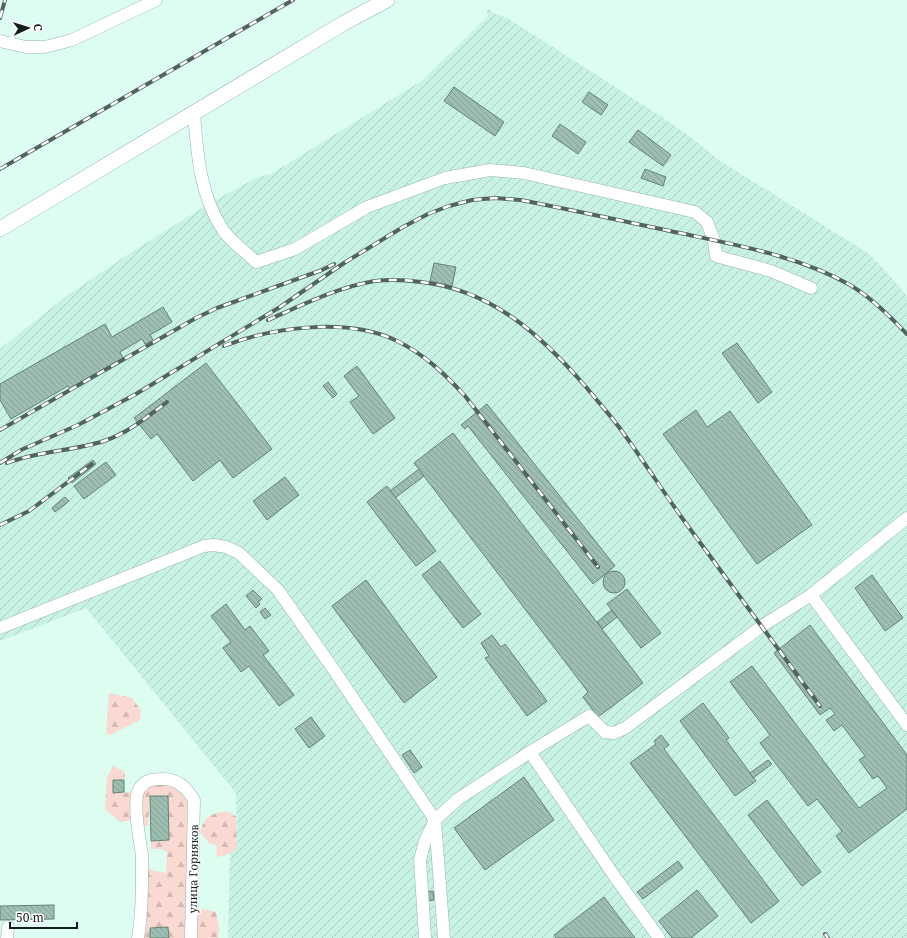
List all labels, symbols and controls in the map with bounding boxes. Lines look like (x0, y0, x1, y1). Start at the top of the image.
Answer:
north arrow (8, 8, 48, 48)
text: С (31, 23, 46, 31)
street label: улица Горняков (185, 824, 201, 914)
scale bar (10, 904, 77, 930)
text: 50 m (16, 909, 44, 926)

